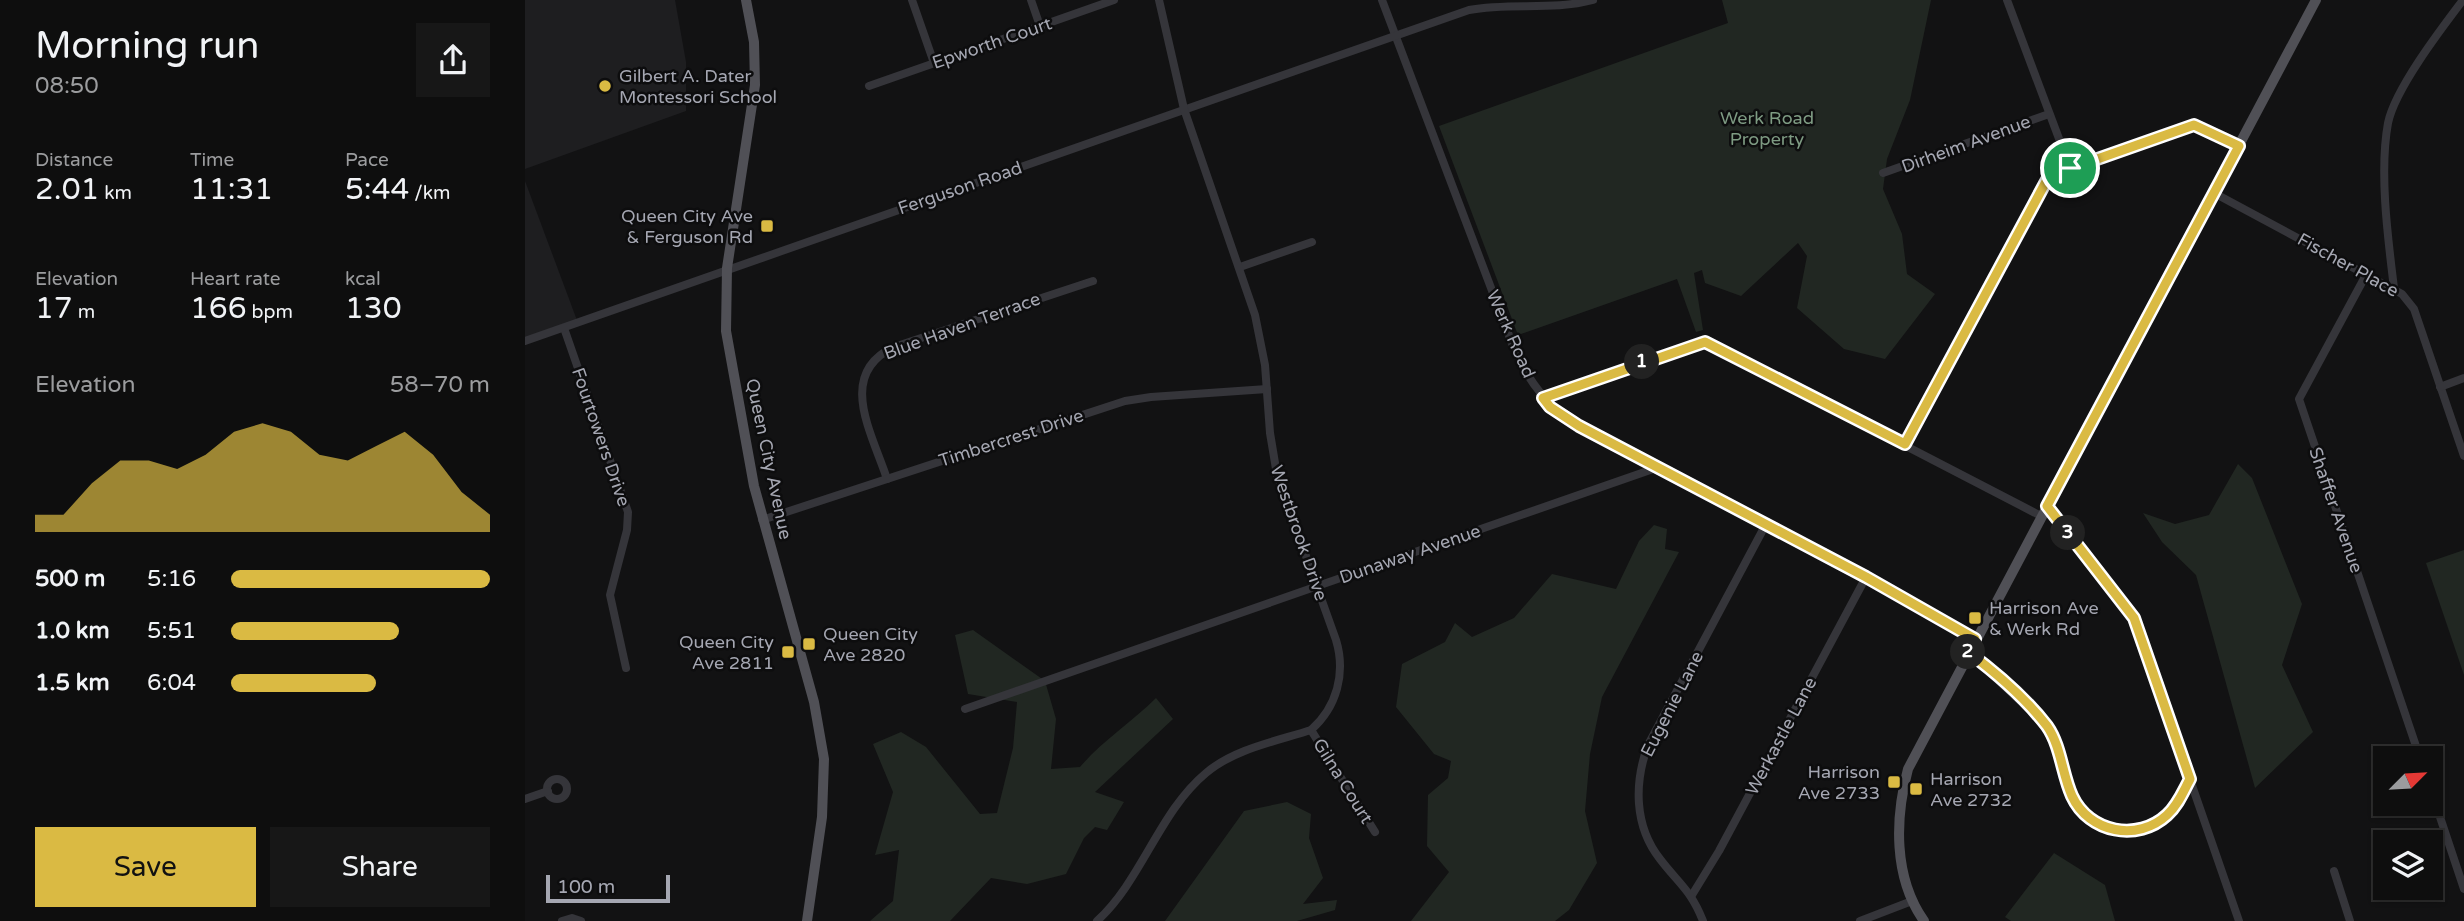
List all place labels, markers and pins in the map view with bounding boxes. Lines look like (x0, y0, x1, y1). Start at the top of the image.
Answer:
place label: Gilbert A. Dater Montessori School (619, 65, 777, 108)
marker: Gilbert A. Dater Montessori School (597, 78, 613, 94)
pin (2040, 138, 2100, 198)
place label: Queen City Ave & Ferguson Rd (621, 205, 753, 248)
marker: Queen City Ave & Ferguson Rd (759, 218, 775, 234)
pin: 1 (1625, 344, 1659, 380)
pin: 3 (2051, 516, 2085, 550)
place label: Harrison Ave & Werk Rd (1989, 597, 2099, 640)
marker: Harrison Ave & Werk Rd (1967, 610, 1983, 626)
place label: Queen City Ave 2820 (823, 623, 918, 666)
place label: Queen City Ave 2811 (679, 631, 774, 674)
pin: 2 (1951, 634, 1985, 670)
marker: Queen City Ave 2820 (801, 636, 817, 652)
marker: Queen City Ave 2811 (780, 644, 796, 660)
place label: Harrison Ave 2733 (1798, 761, 1880, 804)
place label: Harrison Ave 2732 (1930, 768, 2012, 811)
marker: Harrison Ave 2733 (1886, 774, 1902, 790)
marker: Harrison Ave 2732 (1908, 781, 1924, 797)

